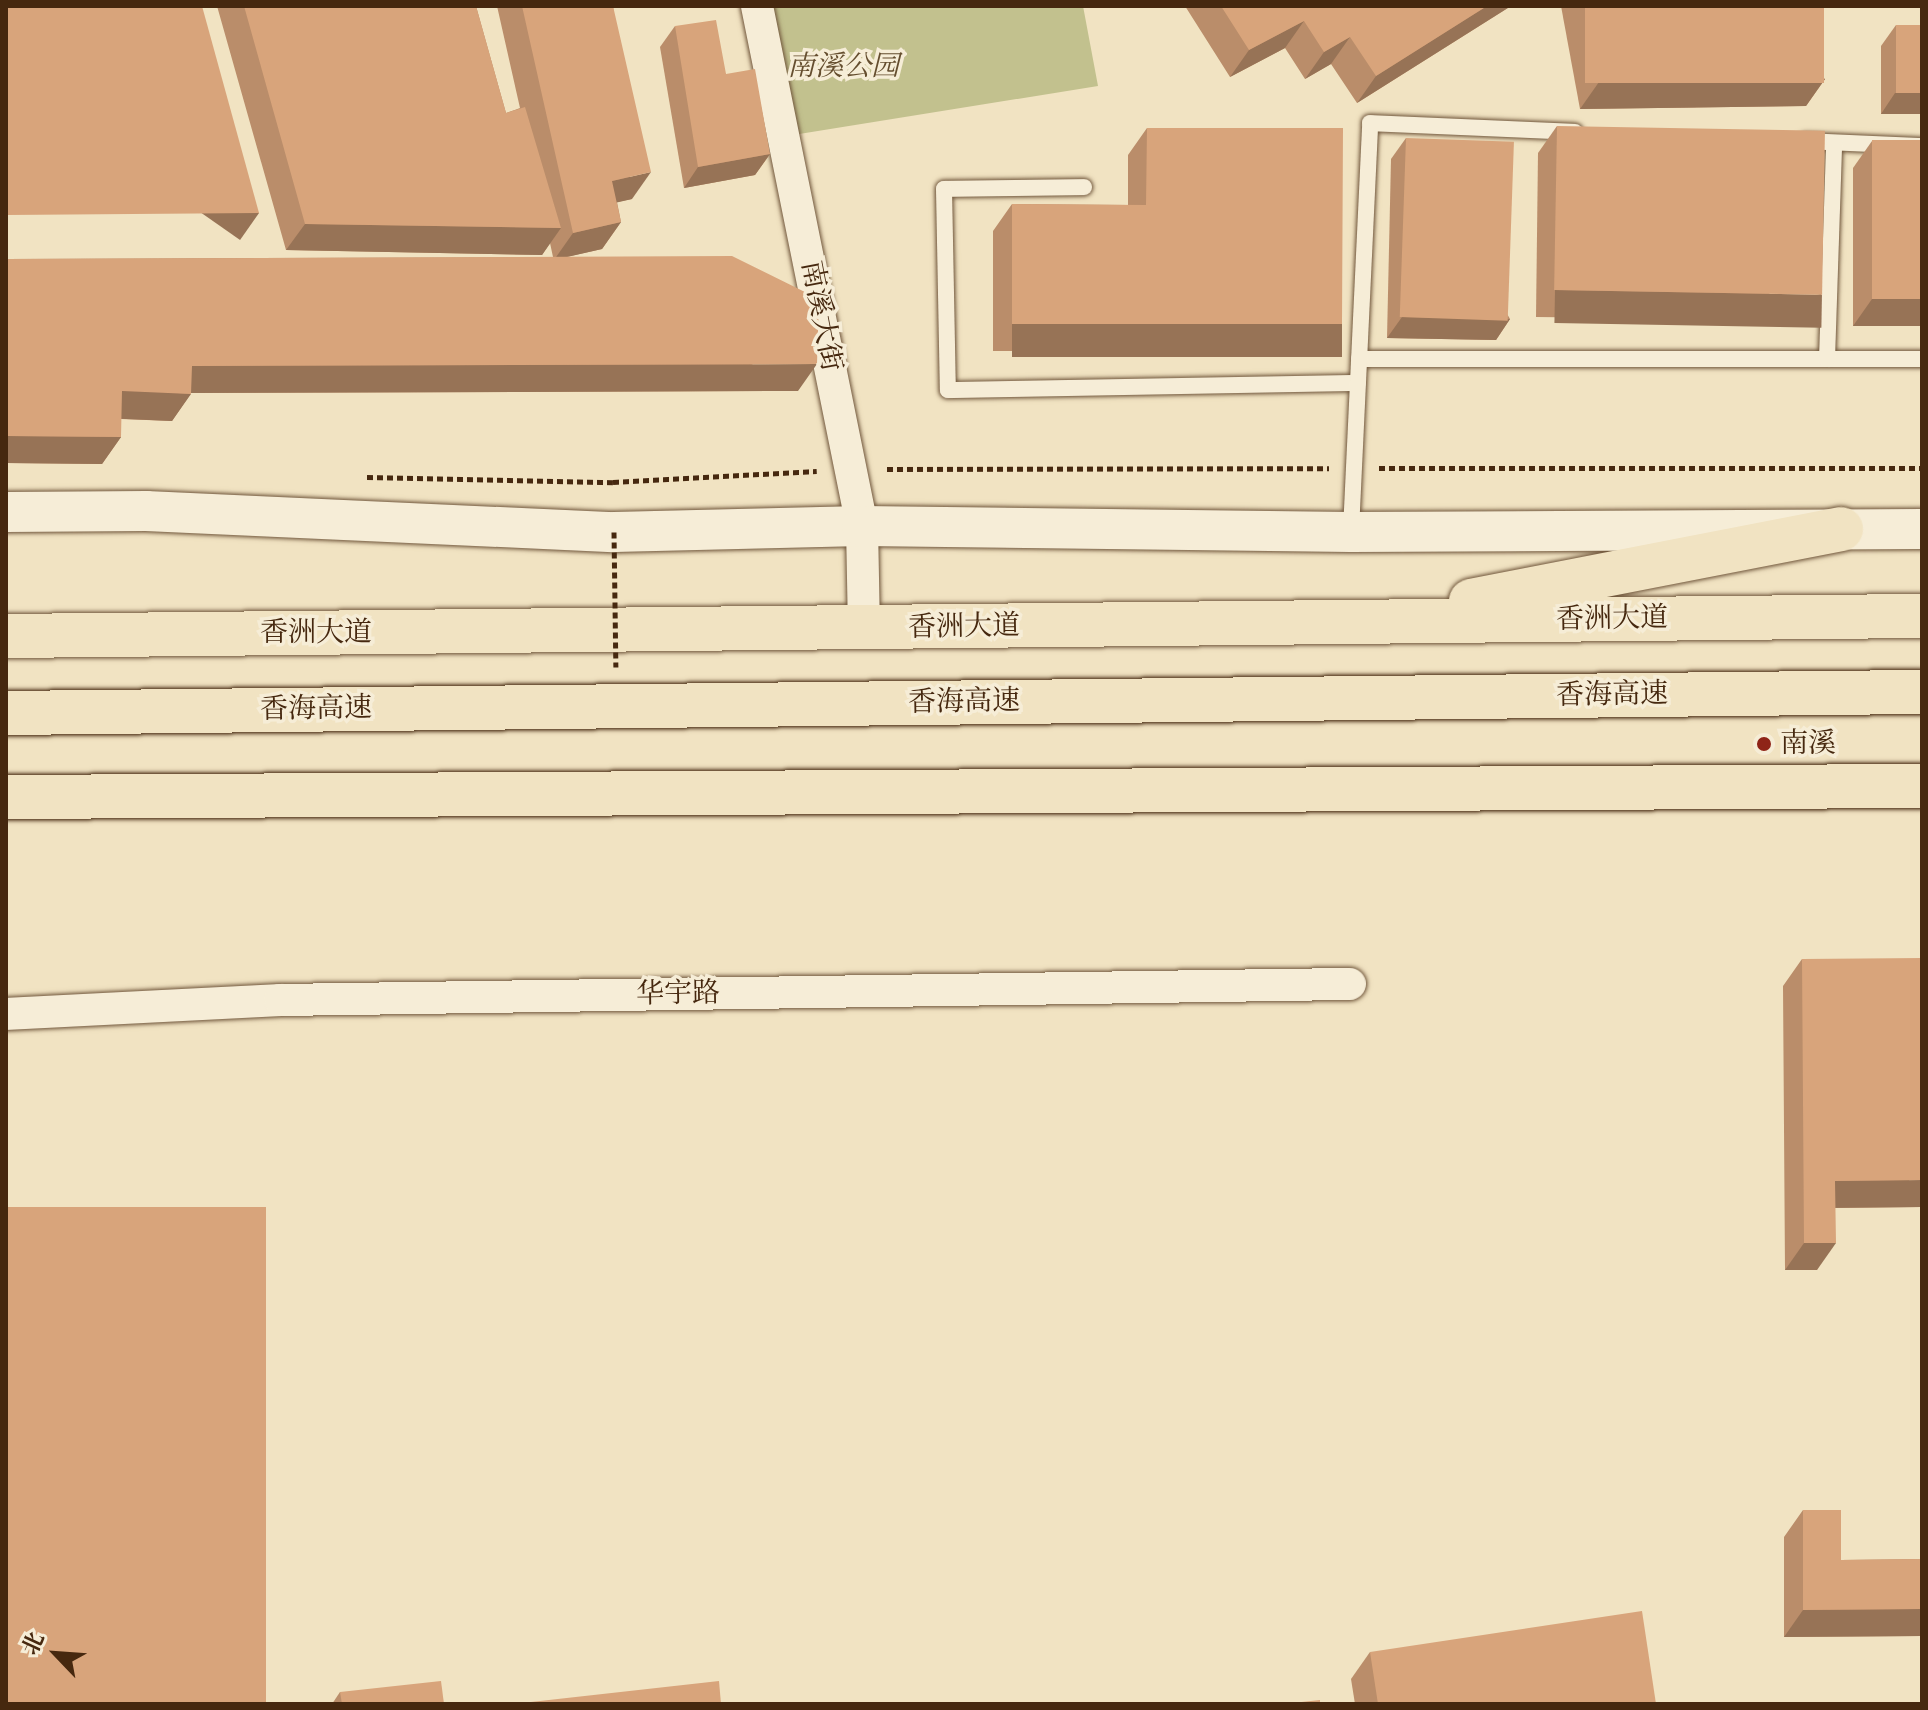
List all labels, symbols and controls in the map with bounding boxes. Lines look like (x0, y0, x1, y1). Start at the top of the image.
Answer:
park label: 南溪公园 (787, 50, 899, 84)
street label: 南溪大街 (794, 258, 848, 374)
street label: 香洲大道 (1556, 601, 1668, 637)
street label: 香洲大道 (908, 609, 1020, 645)
street label: 香洲大道 (260, 616, 372, 650)
street label: 香海高速 (1556, 677, 1668, 713)
street label: 香海高速 (908, 684, 1020, 720)
street label: 香海高速 (260, 691, 372, 727)
place label: 南溪 (1780, 727, 1836, 761)
marker: 南溪 (1755, 735, 1773, 753)
street label: 华宇路 (636, 976, 720, 1012)
north arrow (16, 1614, 96, 1694)
text: 北 (17, 1628, 51, 1659)

